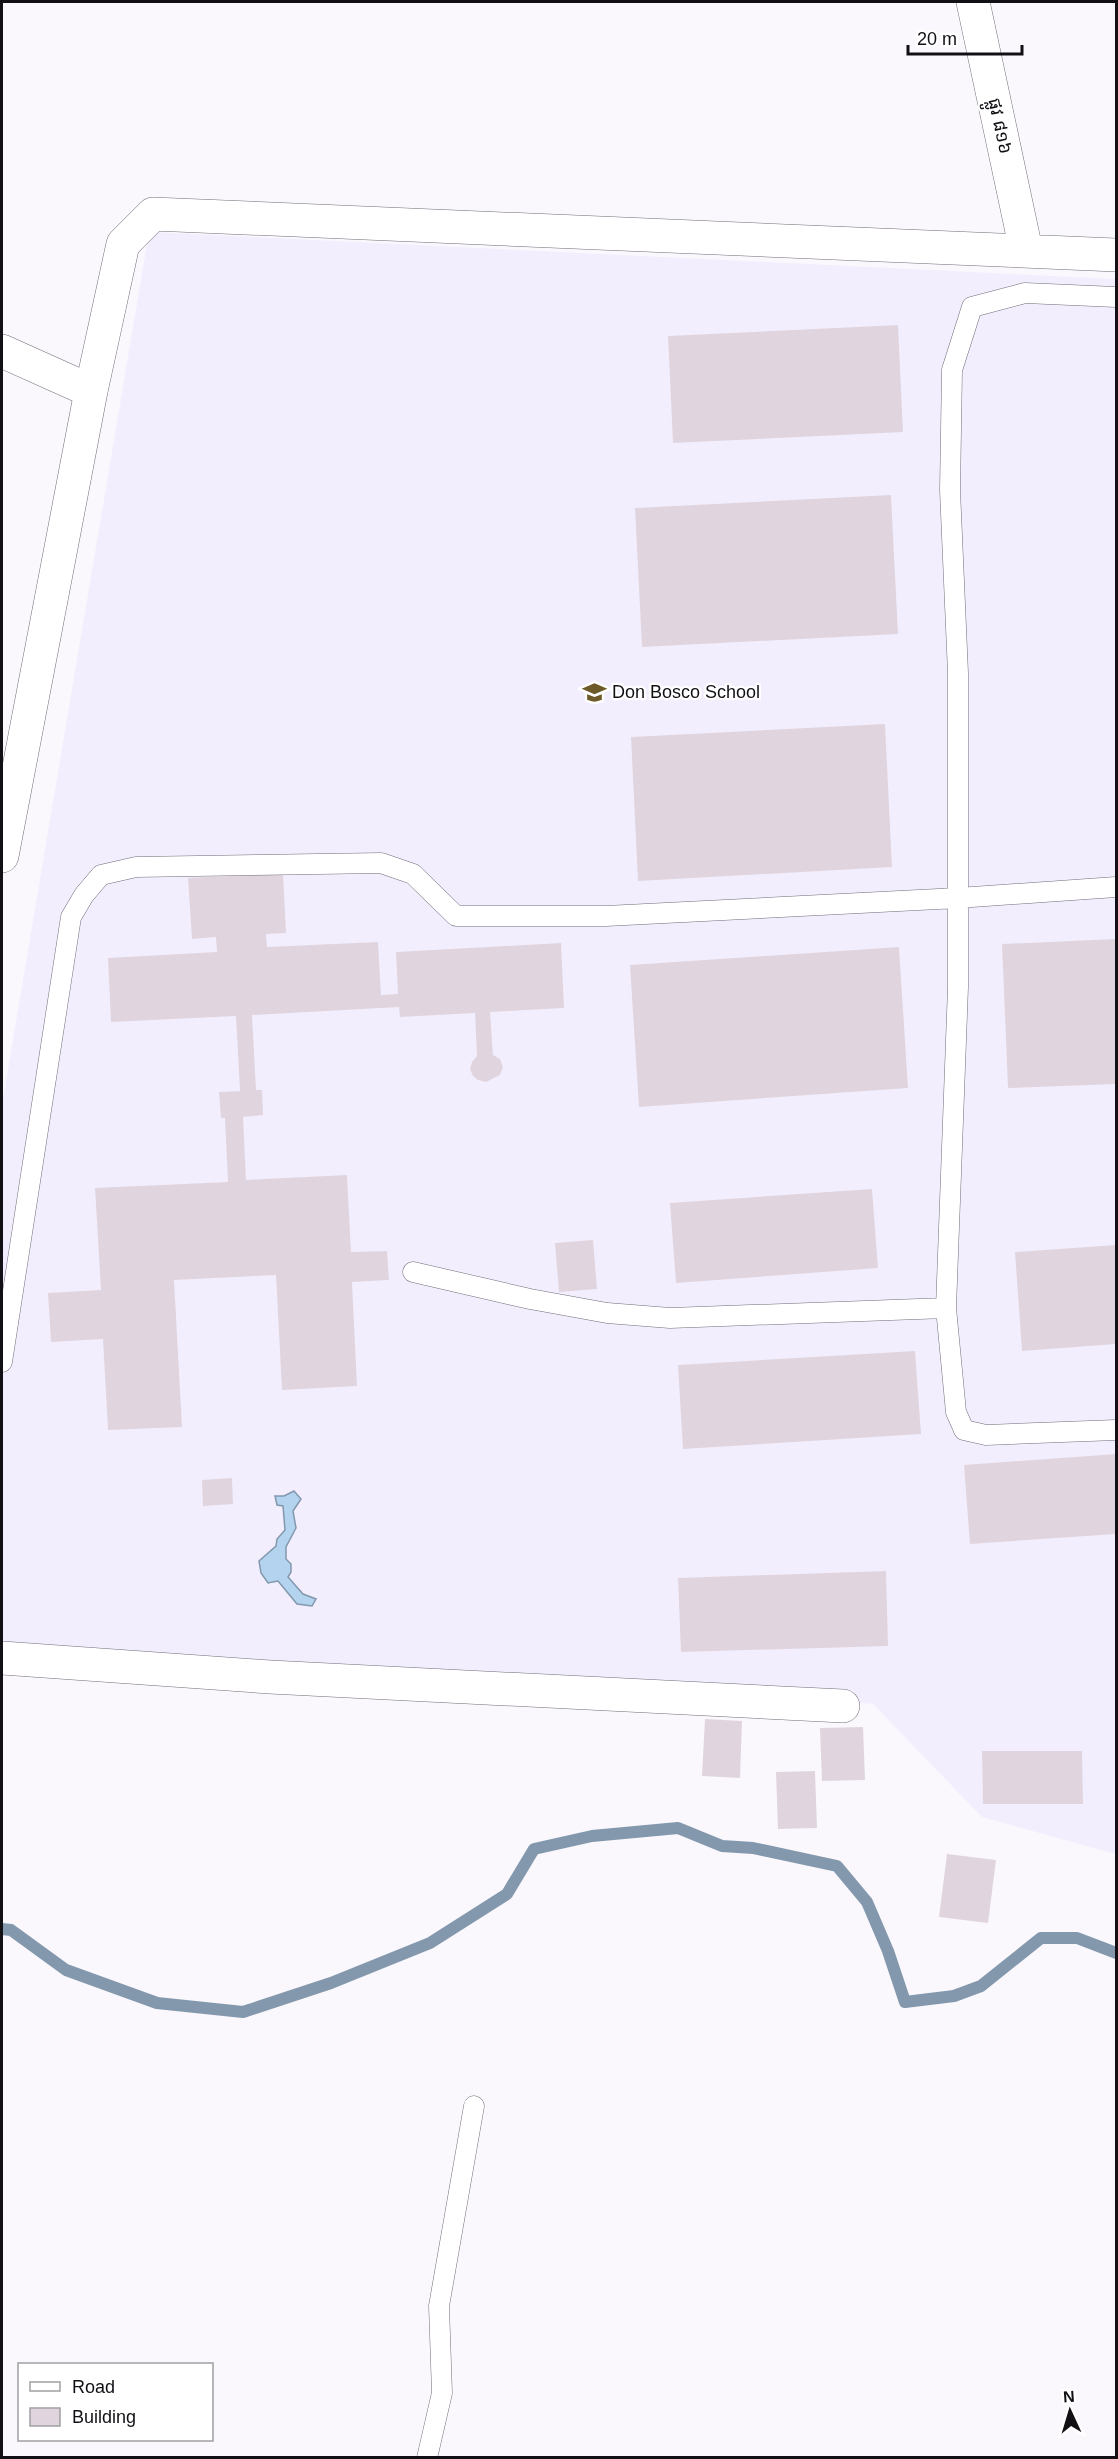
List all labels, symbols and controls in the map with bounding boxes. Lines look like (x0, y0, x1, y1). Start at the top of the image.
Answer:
scale bar (908, 18, 1022, 56)
text: 20 m (917, 29, 957, 49)
street label: ផ្លូវ ៨១៦ (978, 96, 1016, 157)
school or university icon: Don Bosco School (581, 679, 607, 705)
place label: Don Bosco School (612, 682, 760, 702)
legend (18, 2363, 213, 2441)
text: Road (72, 2377, 115, 2397)
north arrow (1040, 2381, 1100, 2441)
text: N (1063, 2388, 1075, 2405)
text: Building (72, 2407, 136, 2427)

